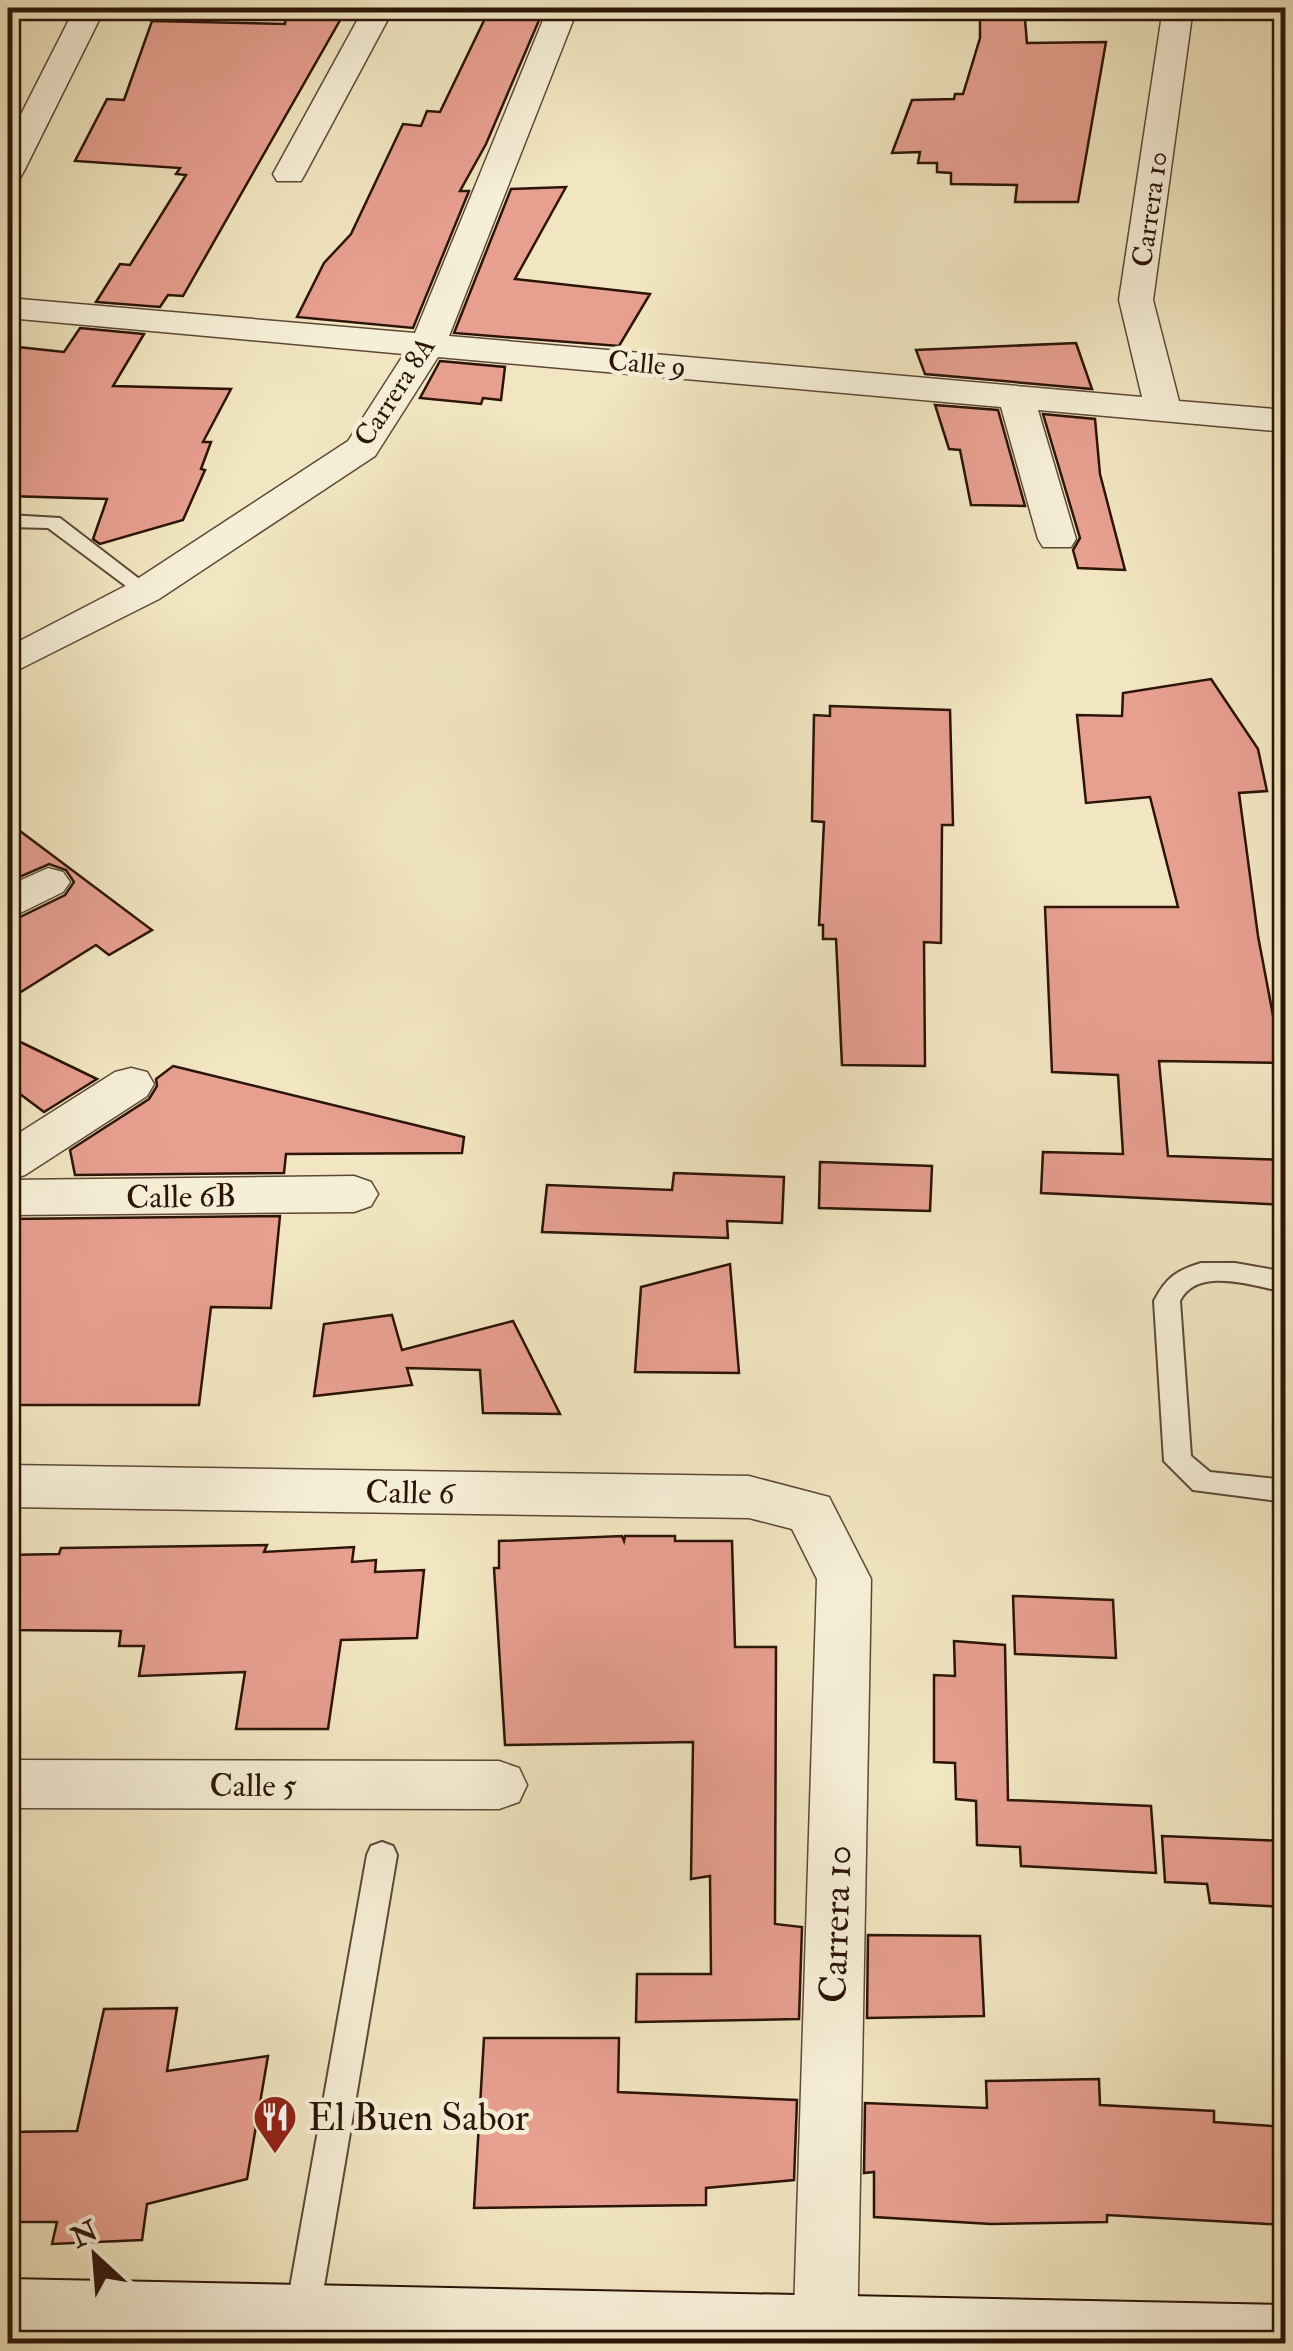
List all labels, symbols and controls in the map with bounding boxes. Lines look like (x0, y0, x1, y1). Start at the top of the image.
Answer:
street label: Carrera 10 (1125, 149, 1176, 269)
street label: Carrera 8A (347, 330, 444, 453)
street label: Calle 9 (606, 344, 687, 385)
street label: Calle 6B (126, 1176, 236, 1218)
street label: Calle 6 (365, 1472, 457, 1514)
street label: Calle 5 (210, 1766, 296, 1806)
street label: Carrera 10 (809, 1844, 863, 2004)
restaurant icon: El Buen Sabor (252, 2094, 298, 2155)
place label: El Buen Sabor (308, 2094, 529, 2142)
north arrow (45, 2206, 145, 2306)
text: N (65, 2213, 104, 2257)

